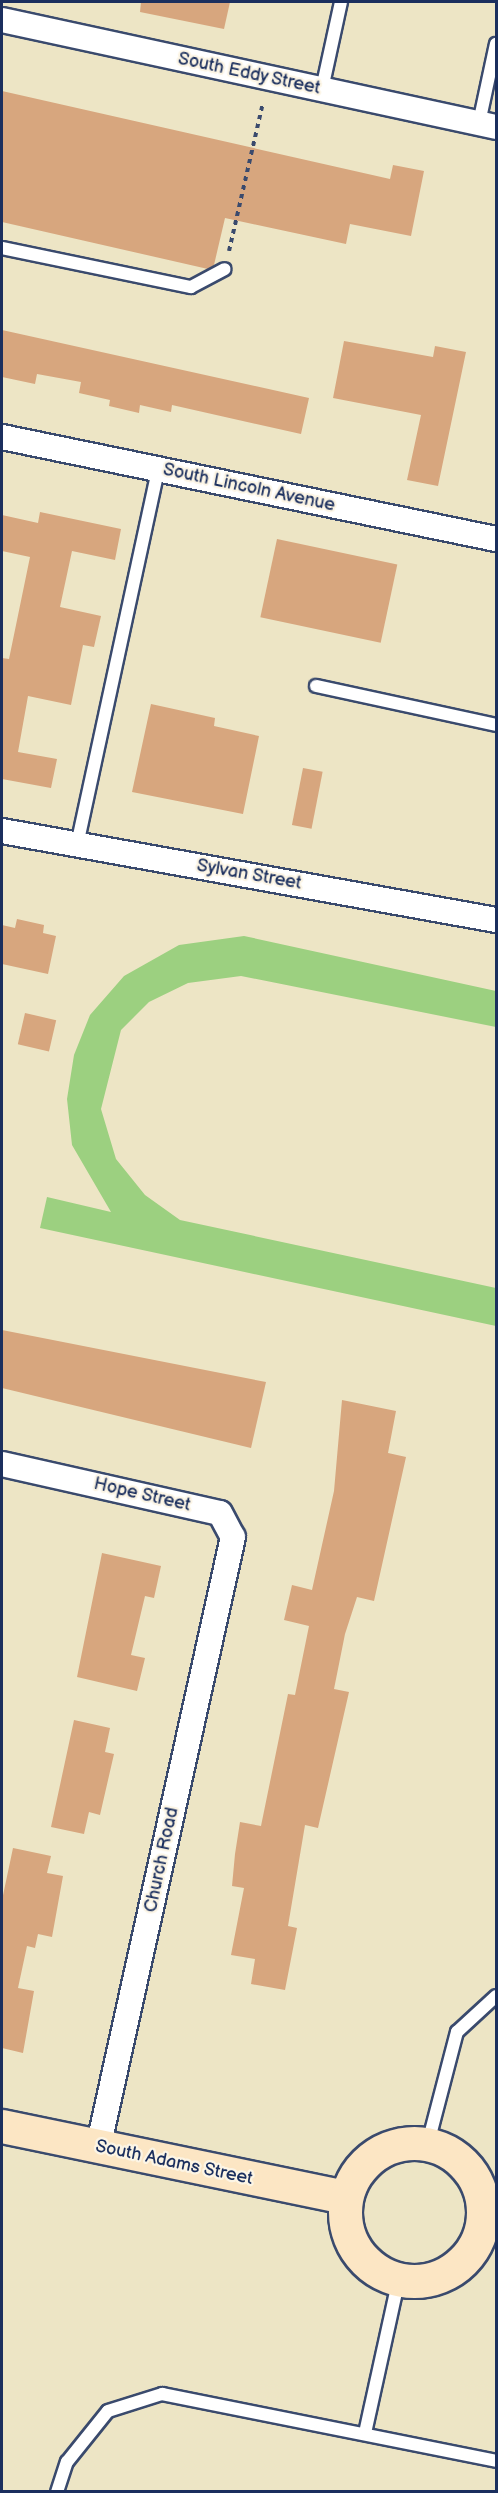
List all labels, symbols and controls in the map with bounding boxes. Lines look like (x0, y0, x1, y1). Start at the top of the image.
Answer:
street label: South Eddy Street (175, 48, 323, 100)
street label: South Lincoln Avenue (161, 459, 337, 517)
street label: Sylvan Street (195, 855, 303, 895)
street label: Hope Street (91, 1473, 193, 1517)
street label: Church Road (140, 1806, 184, 1914)
street label: South Adams Street (93, 2136, 255, 2190)

